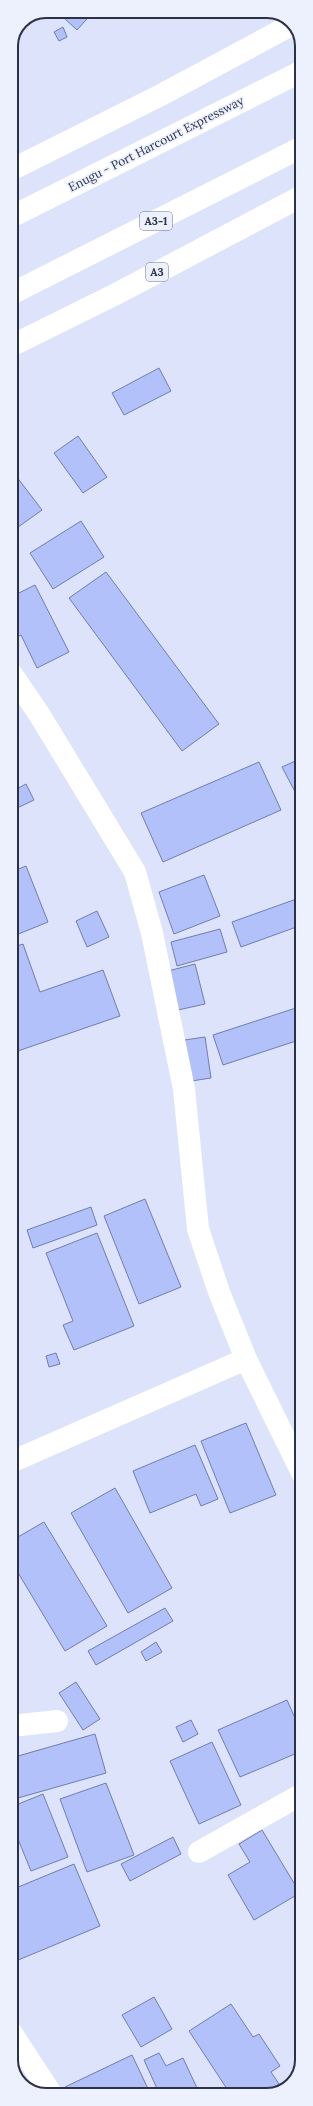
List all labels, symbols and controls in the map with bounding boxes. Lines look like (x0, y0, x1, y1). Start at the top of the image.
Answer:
street label: Enugu - Port Harcourt Expressway (66, 92, 247, 194)
road number: A3-1 (140, 212, 172, 230)
road number: A3 (146, 263, 168, 281)

